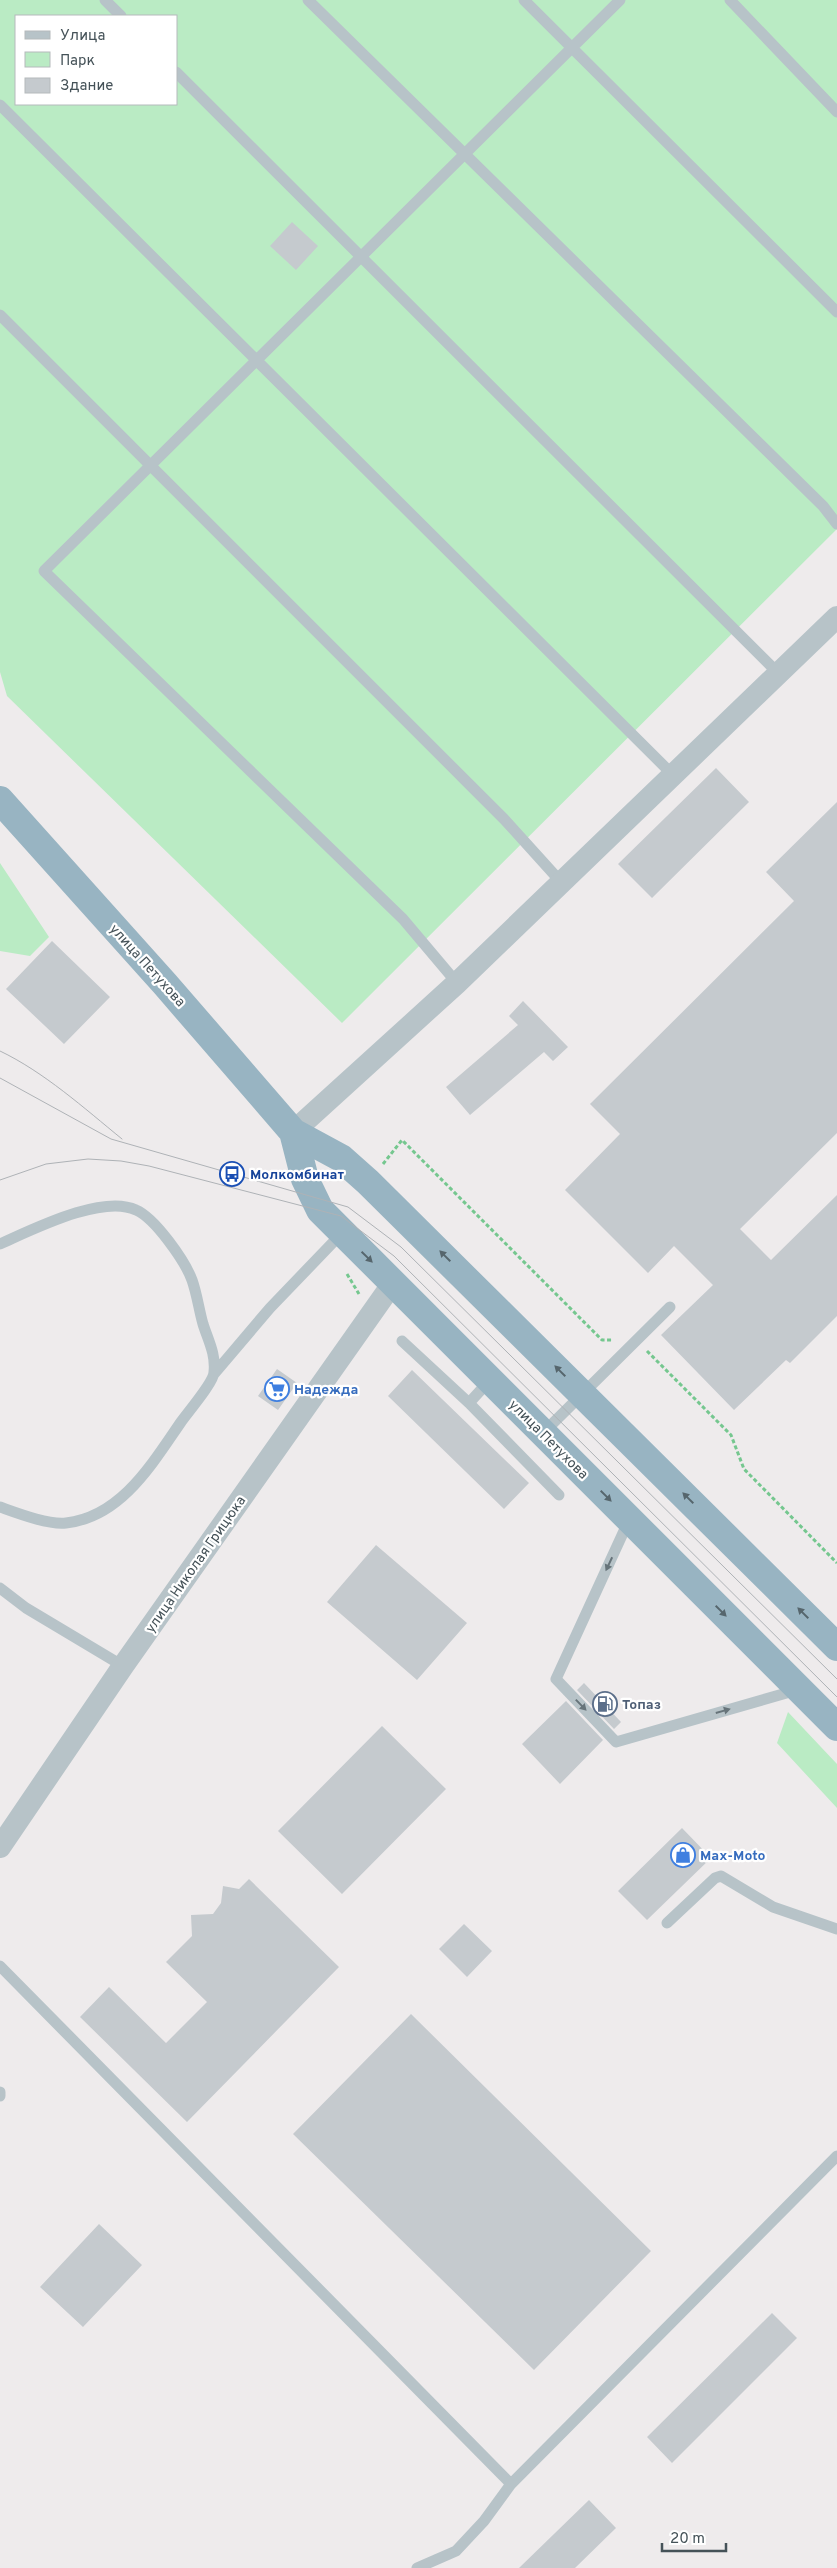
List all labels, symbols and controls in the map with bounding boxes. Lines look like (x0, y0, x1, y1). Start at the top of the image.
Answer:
legend (15, 15, 178, 105)
text: Улица (60, 27, 105, 46)
text: Парк (60, 52, 95, 71)
text: Здание (60, 77, 113, 96)
street label: улица Петухова (105, 921, 188, 1011)
bus stop icon: Молкомбинат (219, 1161, 245, 1187)
place label: Молкомбинат (250, 1167, 344, 1184)
one-way arrow (361, 1251, 373, 1263)
one-way arrow (439, 1251, 451, 1263)
one-way arrow (554, 1365, 566, 1377)
supermarket icon: Надежда (264, 1376, 290, 1402)
place label: Надежда (294, 1382, 358, 1399)
street label: улица Петухова (505, 1397, 591, 1483)
one-way arrow (600, 1490, 612, 1502)
one-way arrow (682, 1492, 694, 1504)
street label: улица Николая Грицюка (142, 1493, 250, 1637)
one-way arrow (605, 1557, 613, 1571)
one-way arrow (715, 1605, 727, 1617)
one-way arrow (797, 1607, 809, 1619)
fuel station icon: Топаз (592, 1691, 618, 1717)
place label: Топаз (622, 1697, 661, 1714)
one-way arrow (574, 1698, 586, 1710)
one-way arrow (716, 1706, 731, 1714)
shop icon: Max-Moto (670, 1842, 696, 1868)
place label: Max-Moto (700, 1848, 766, 1865)
scale bar (662, 2520, 726, 2552)
text: 20 m (670, 2530, 705, 2549)

